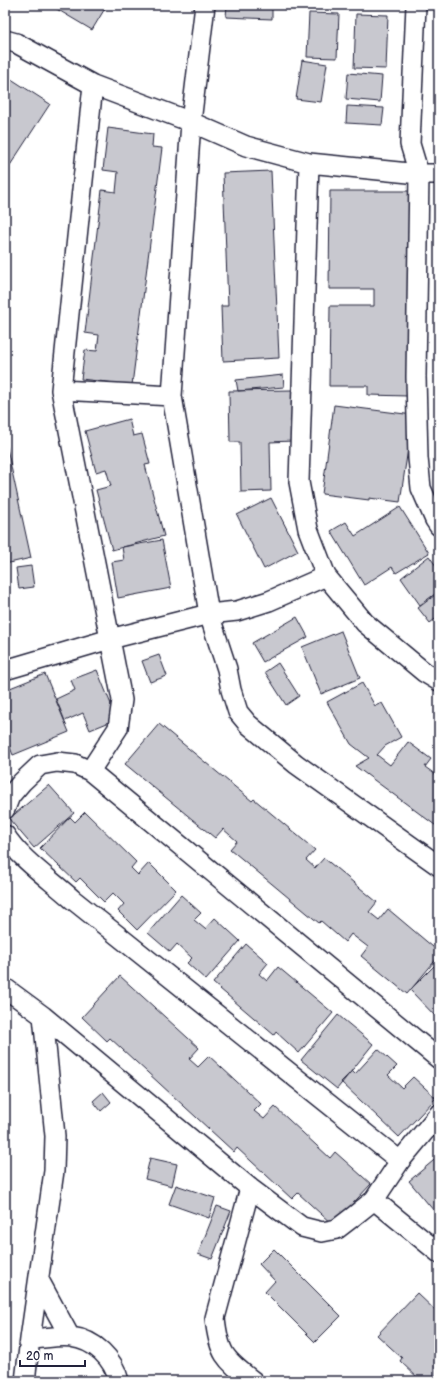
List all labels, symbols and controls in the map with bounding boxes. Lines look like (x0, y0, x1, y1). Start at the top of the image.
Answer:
scale bar (20, 1342, 85, 1368)
text: 20 m (26, 1349, 53, 1364)

